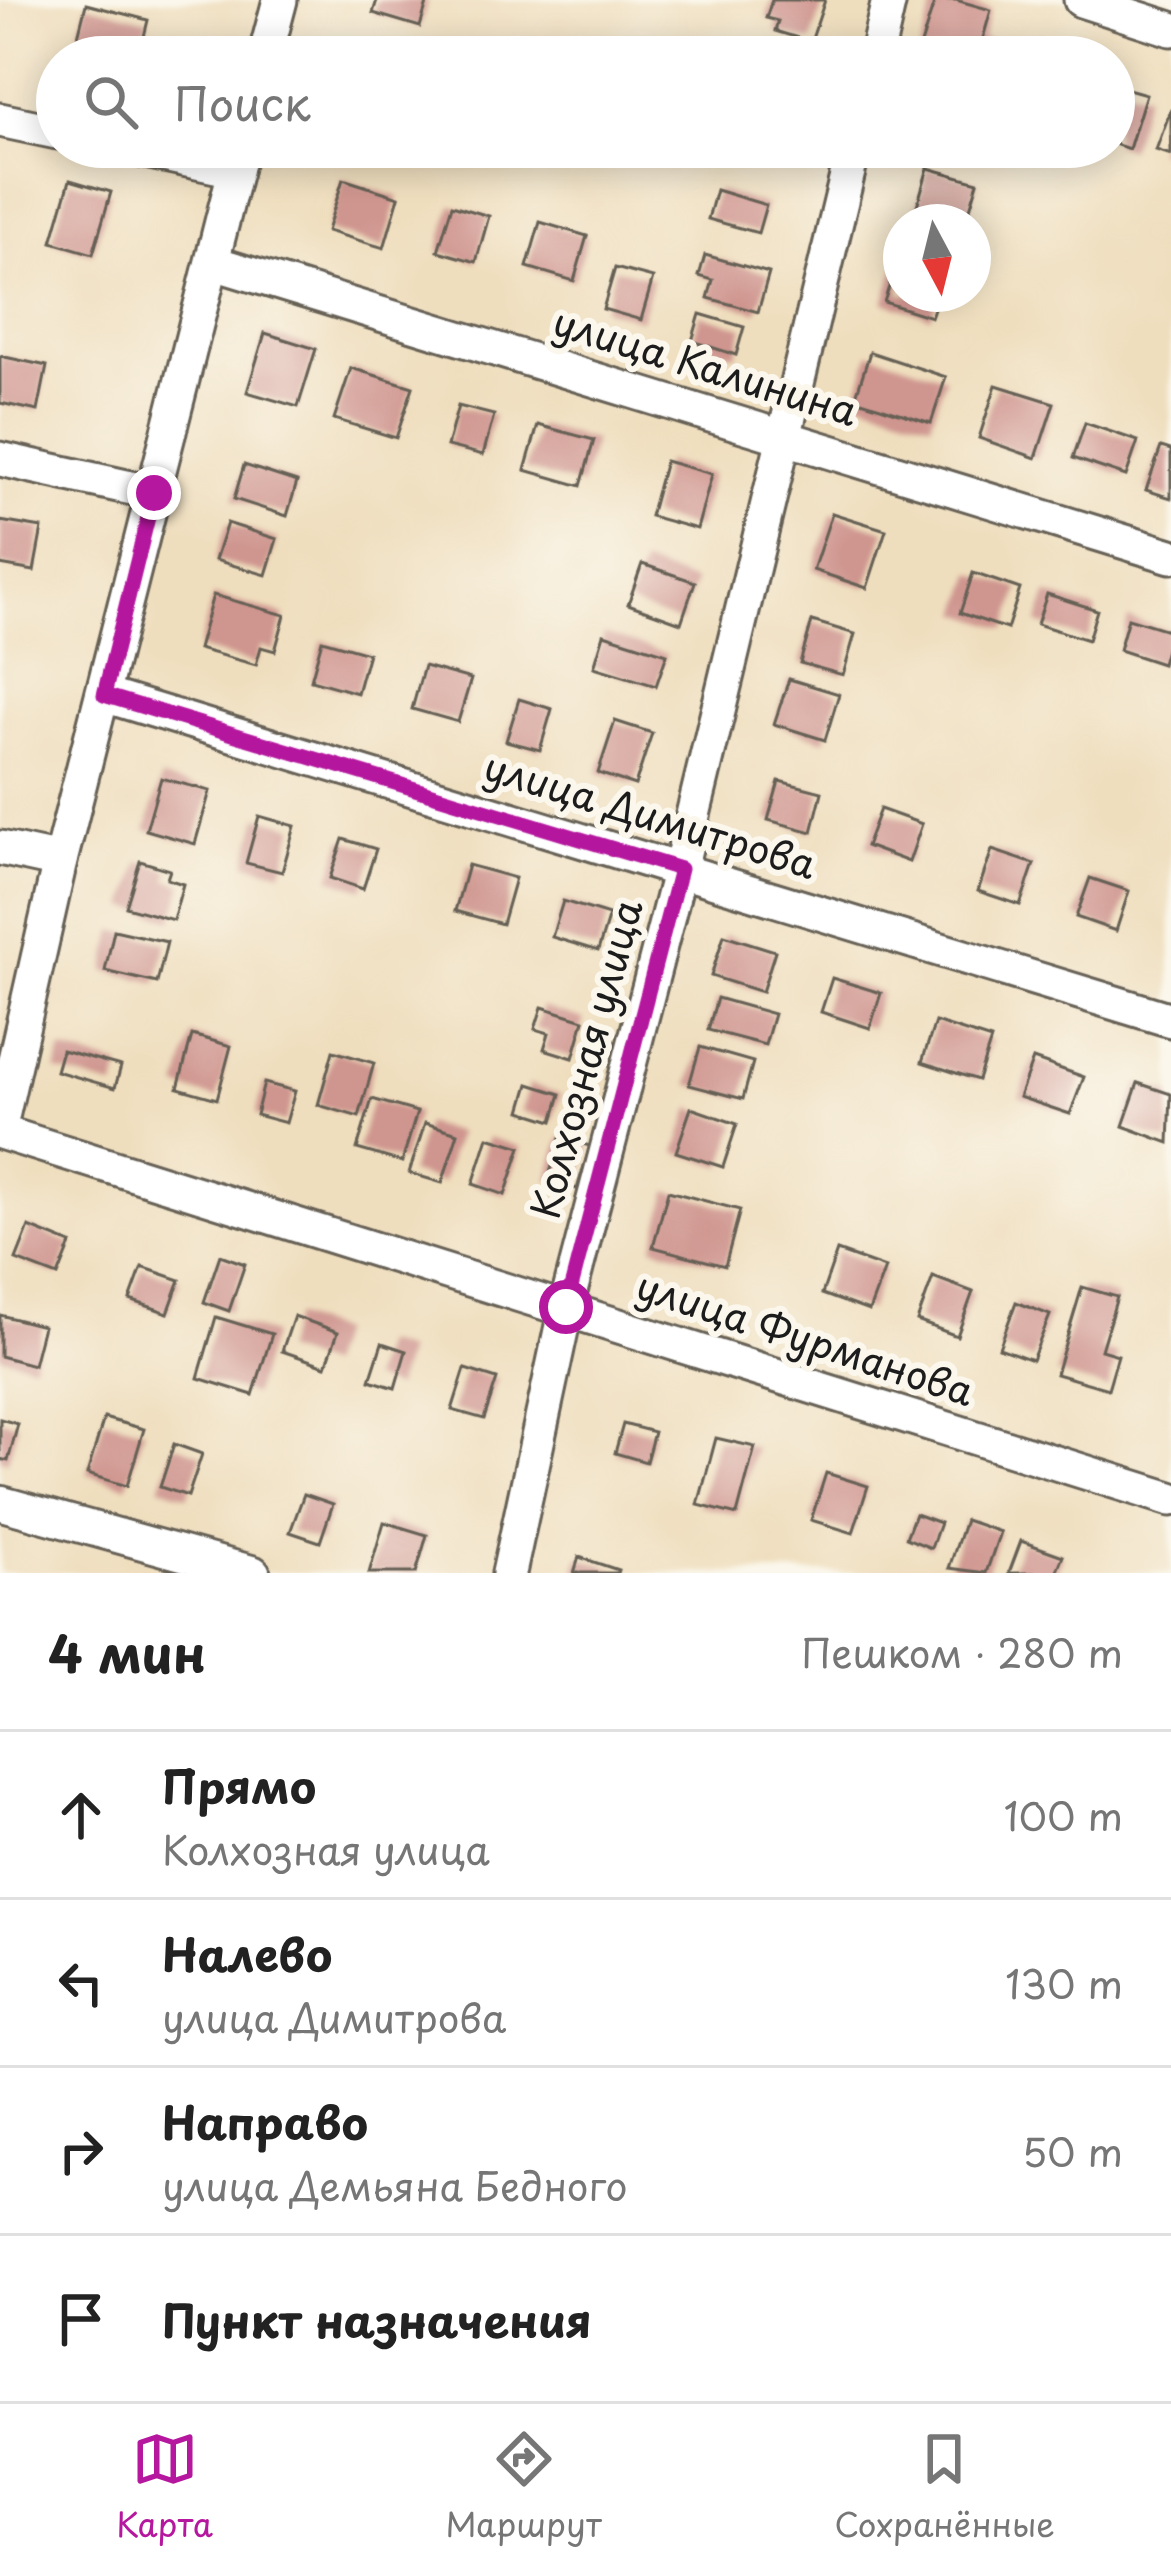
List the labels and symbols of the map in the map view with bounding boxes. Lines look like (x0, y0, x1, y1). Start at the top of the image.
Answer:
north arrow (883, 204, 991, 312)
street label: улица Калинина (546, 290, 865, 439)
route end (127, 466, 181, 520)
street label: улица Димитрова (478, 735, 825, 892)
street label: Колхозная улица (514, 892, 656, 1224)
street label: улица Фурманова (629, 1254, 983, 1419)
route start (539, 1280, 593, 1334)

